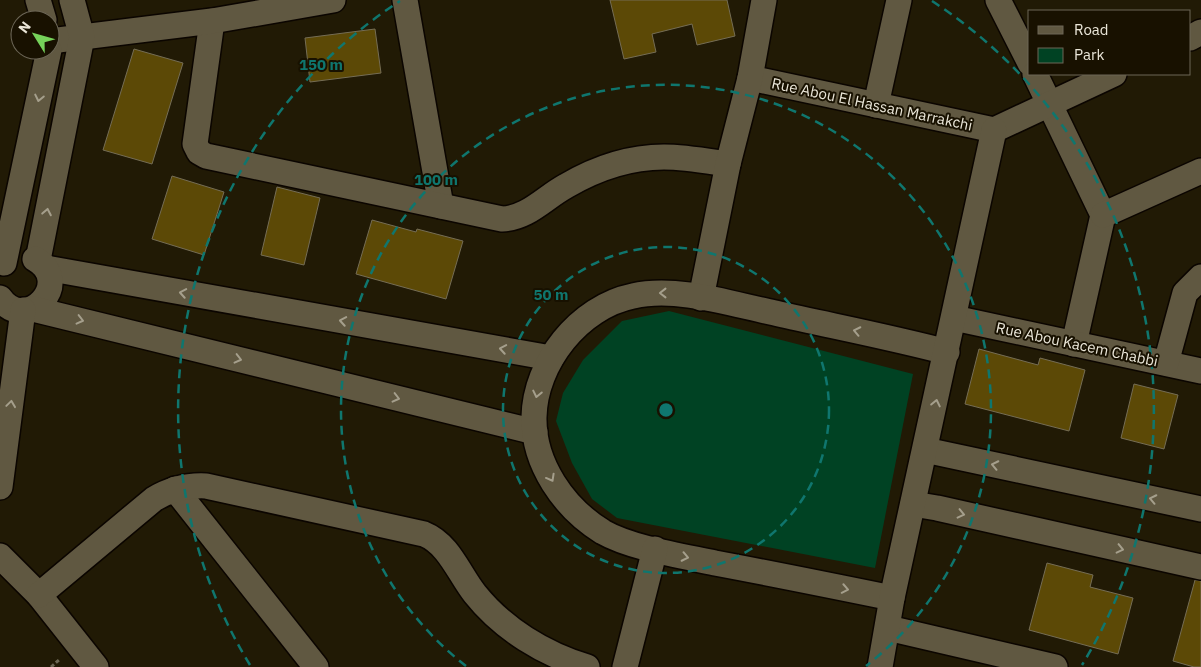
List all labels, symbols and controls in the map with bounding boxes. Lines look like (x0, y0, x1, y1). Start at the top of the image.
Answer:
north arrow (10, 10, 60, 60)
legend (1028, 10, 1191, 75)
text: N (14, 18, 35, 37)
text: Road (1074, 20, 1109, 39)
text: Park (1074, 45, 1104, 64)
text: 150 m (299, 55, 343, 74)
street label: Rue Abou El Hassan Marrakchi (770, 73, 974, 135)
one-way arrow (34, 93, 44, 102)
text: 100 m (414, 170, 458, 189)
one-way arrow (42, 208, 52, 216)
text: 50 m (534, 285, 568, 304)
one-way arrow (179, 288, 188, 298)
one-way arrow (659, 288, 666, 298)
one-way arrow (76, 314, 85, 325)
one-way arrow (339, 316, 348, 326)
street label: Rue Abou Kacem Chabbi (994, 318, 1160, 370)
one-way arrow (852, 326, 861, 337)
one-way arrow (499, 344, 508, 354)
one-way arrow (234, 353, 243, 364)
one-way arrow (532, 389, 543, 398)
one-way arrow (391, 392, 400, 403)
one-way arrow (930, 398, 941, 407)
one-way arrow (5, 400, 16, 408)
centre of rings (657, 401, 675, 419)
one-way arrow (990, 460, 999, 470)
one-way arrow (544, 472, 554, 481)
one-way arrow (1149, 494, 1158, 505)
one-way arrow (957, 508, 966, 518)
one-way arrow (1115, 543, 1124, 554)
one-way arrow (681, 551, 690, 561)
one-way arrow (840, 583, 849, 593)

